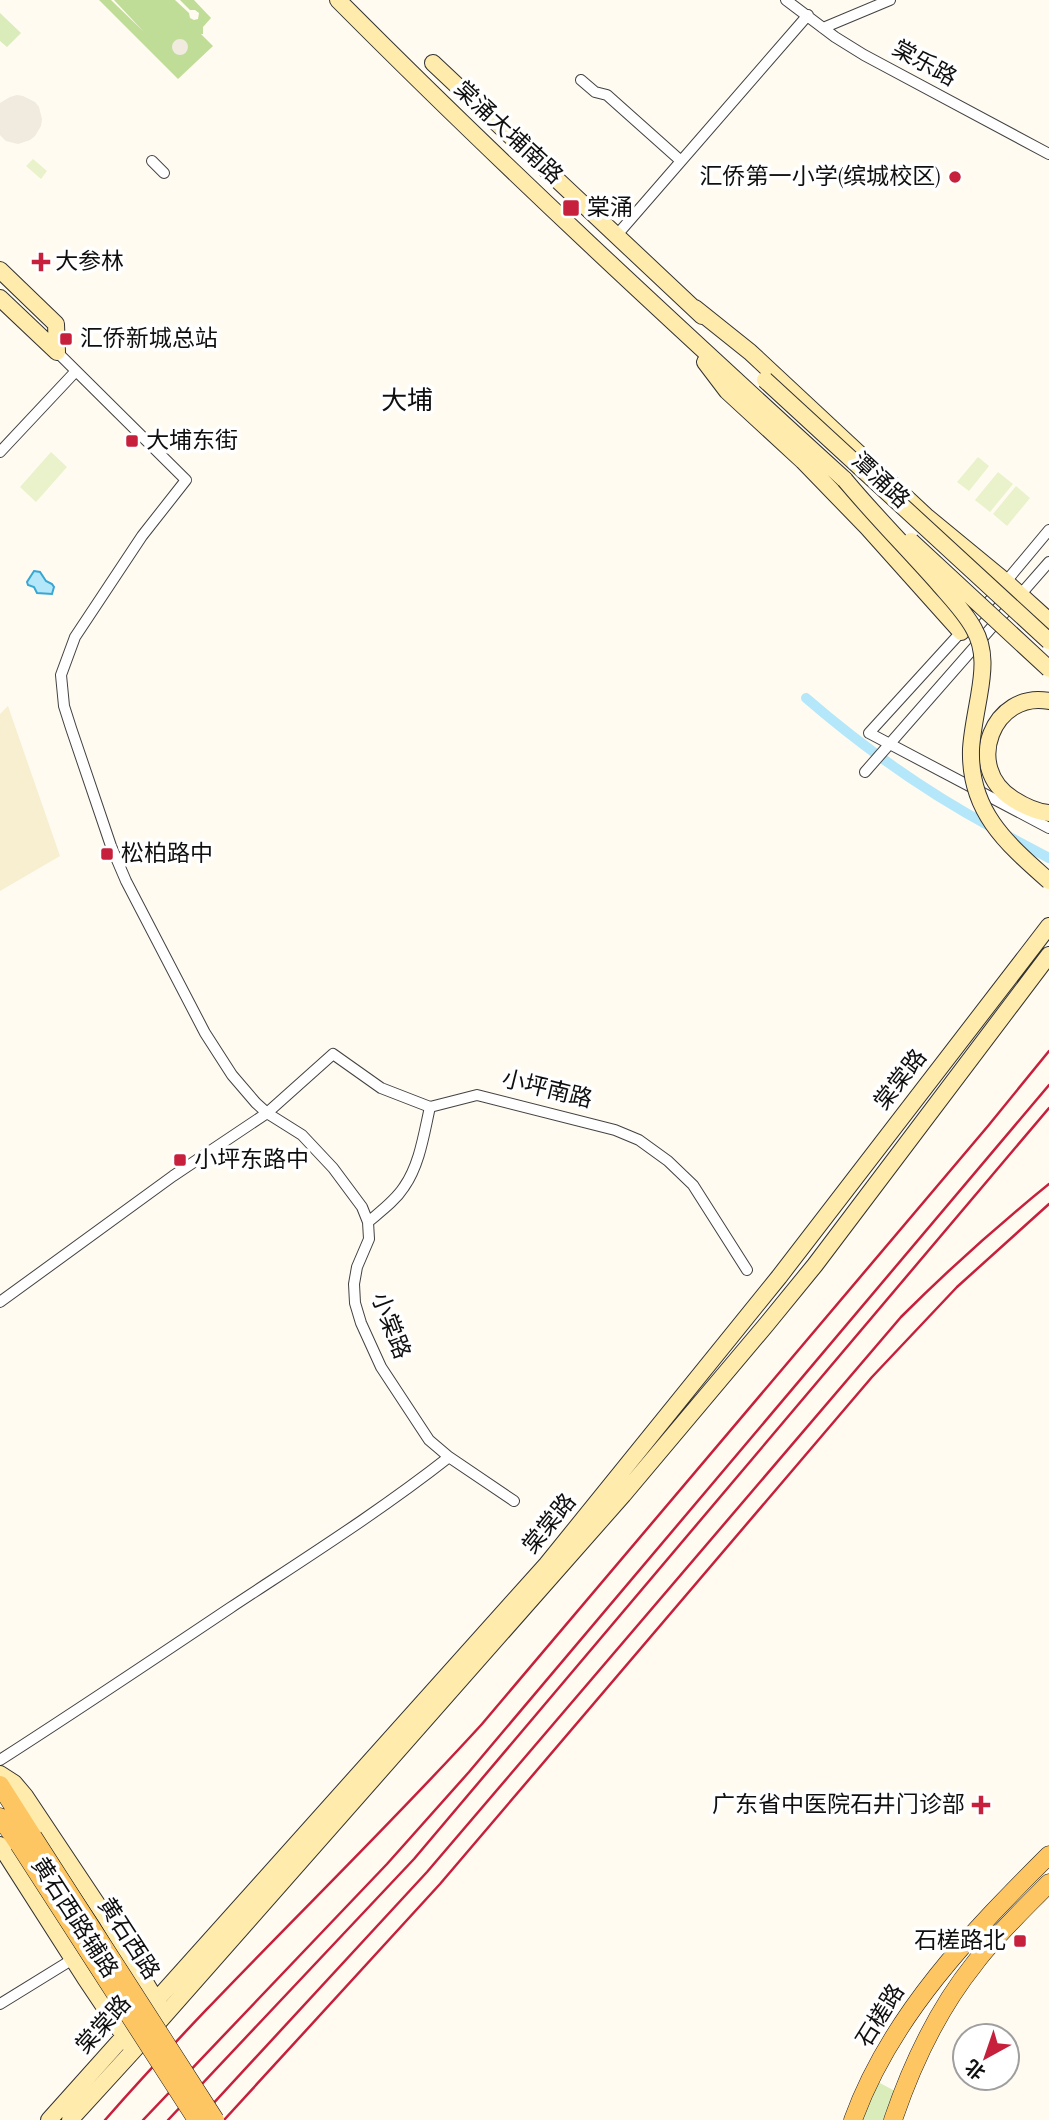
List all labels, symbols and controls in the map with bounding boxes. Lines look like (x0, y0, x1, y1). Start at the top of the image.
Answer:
street label: 棠乐路 (885, 32, 963, 96)
street label: 棠涌大埔南路 (446, 73, 570, 193)
place label: 汇侨第一小学(缤城校区) (700, 160, 941, 195)
marker: 汇侨第一小学(缤城校区) (947, 169, 963, 185)
place label: 棠涌 (587, 191, 633, 226)
marker: 棠涌 (561, 198, 581, 218)
place label: 大参林 (55, 245, 124, 280)
marker: 大参林 (33, 254, 49, 270)
place label: 汇侨新城总站 (80, 322, 218, 357)
marker: 汇侨新城总站 (58, 331, 74, 347)
district label: 大埔 (381, 381, 433, 421)
place label: 大埔东街 (146, 424, 238, 459)
marker: 大埔东街 (124, 433, 140, 449)
street label: 潭涌路 (843, 445, 917, 517)
place label: 松柏路中 (121, 837, 213, 872)
marker: 松柏路中 (99, 846, 115, 862)
street label: 棠棠路 (866, 1042, 936, 1118)
street label: 小坪南路 (498, 1062, 596, 1118)
place label: 小坪东路中 (194, 1143, 309, 1178)
marker: 小坪东路中 (172, 1152, 188, 1168)
street label: 小棠路 (361, 1288, 419, 1364)
street label: 棠棠路 (515, 1486, 585, 1562)
place label: 广东省中医院石井门诊部 (712, 1788, 965, 1823)
marker: 广东省中医院石井门诊部 (971, 1795, 991, 1815)
street label: 黄石西路辅路 (22, 1851, 126, 1985)
street label: 黄石西路 (88, 1891, 168, 1987)
place label: 石槎路北 (914, 1924, 1006, 1959)
marker: 石槎路北 (1012, 1933, 1028, 1949)
street label: 石槎路 (848, 1977, 914, 2055)
street label: 棠棠路 (68, 1988, 140, 2062)
north arrow (951, 2022, 1021, 2092)
text: 北 (959, 2052, 993, 2086)

